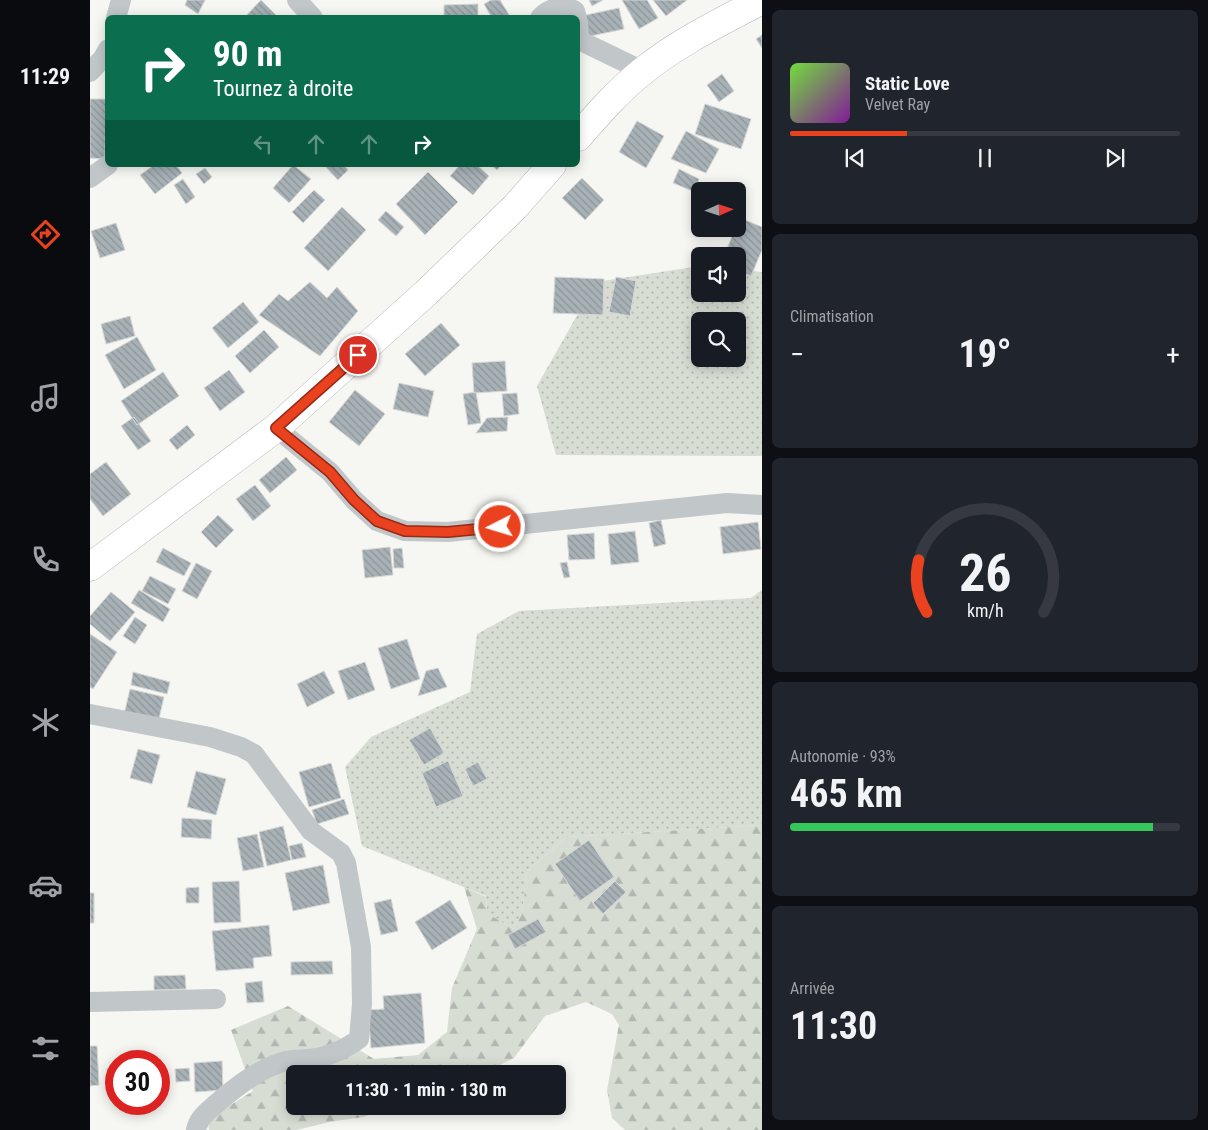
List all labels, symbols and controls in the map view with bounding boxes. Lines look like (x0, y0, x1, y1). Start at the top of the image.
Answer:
text: 90 m (213, 34, 282, 75)
icon: right (130, 35, 195, 100)
text: 11:29 (20, 64, 70, 89)
text: Static Love (865, 72, 950, 95)
text: Tournez à droite (213, 76, 353, 101)
text: Velvet Ray (865, 95, 930, 114)
icon: left (249, 130, 277, 158)
icon: ahead (302, 130, 330, 158)
icon: ahead (355, 130, 383, 158)
icon: right (408, 130, 436, 158)
icon: previous (841, 144, 869, 172)
icon: pause (971, 144, 999, 172)
icon: next (1101, 144, 1129, 172)
north arrow (691, 182, 746, 238)
map controls (691, 182, 746, 367)
icon: directions (28, 217, 63, 252)
button: sound (691, 247, 746, 302)
text: Climatisation (790, 307, 874, 326)
button: search (691, 312, 746, 367)
text: 19° (958, 332, 1012, 376)
pin (337, 334, 379, 376)
text: − (790, 338, 804, 371)
text: + (1166, 338, 1180, 371)
icon: arrive (344, 341, 372, 369)
icon: music (28, 380, 63, 415)
position arrow (473, 500, 525, 552)
icon: phone (28, 542, 63, 577)
text: 26 (959, 543, 1011, 604)
text: km/h (967, 600, 1003, 621)
icon: climate (28, 705, 63, 740)
text: Autonomie · 93% (790, 747, 896, 766)
text: 465 km (790, 772, 903, 816)
icon: car (28, 868, 63, 903)
text: Arrivée (790, 979, 834, 998)
text: 11:30 (790, 1004, 877, 1048)
icon: filters (28, 1031, 63, 1066)
speed limit sign: 30 (105, 1050, 170, 1115)
text: 11:30 · 1 min · 130 m (345, 1078, 507, 1101)

